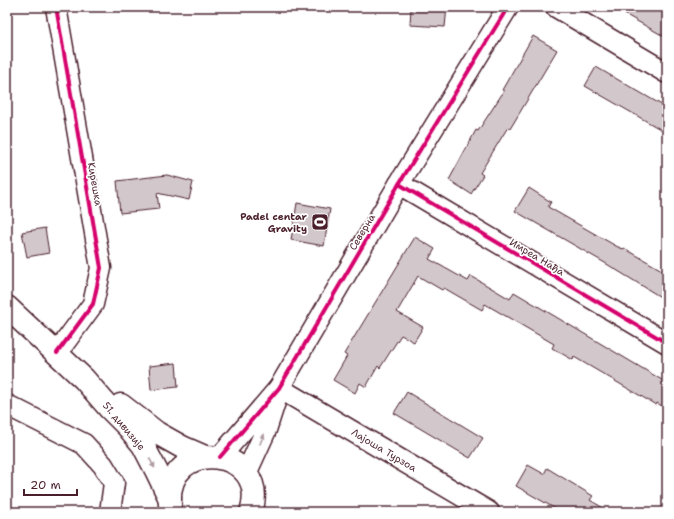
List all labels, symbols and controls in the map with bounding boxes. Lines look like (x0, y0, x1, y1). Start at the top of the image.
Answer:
street label: Кирешка (85, 161, 105, 208)
place label: Padel centar Gravity (240, 210, 308, 235)
street label: Северна (346, 211, 378, 253)
sports icon: Padel centar Gravity (310, 212, 330, 232)
street label: Имреа Нађа (507, 236, 567, 279)
street label: 51. дивизије (100, 399, 148, 453)
street label: Лајоша Турзоа (349, 425, 420, 475)
one-way arrow (260, 432, 266, 444)
one-way arrow (149, 457, 156, 469)
scale bar (24, 471, 77, 497)
text: 20 m (30, 477, 61, 493)

